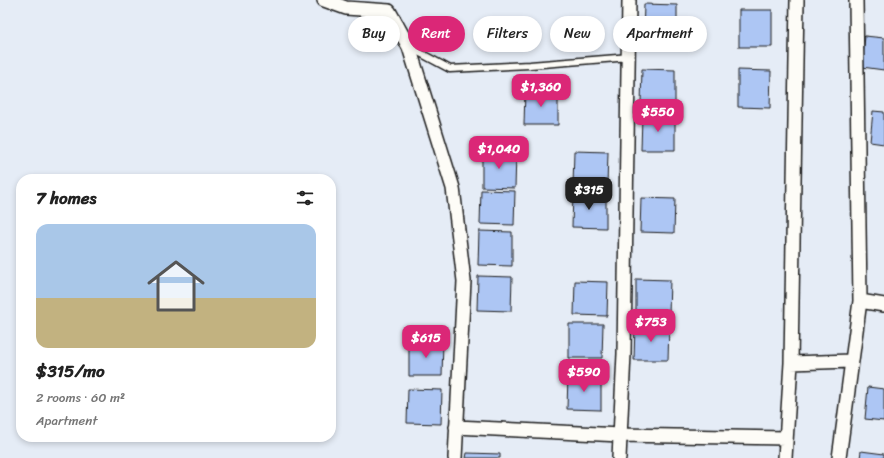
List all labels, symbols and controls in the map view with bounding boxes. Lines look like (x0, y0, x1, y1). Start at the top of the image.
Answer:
chip: Buy (348, 16, 400, 52)
chip: Rent (408, 16, 465, 52)
chip: Filters (473, 16, 542, 52)
chip: New (550, 16, 605, 52)
chip: Apartment (613, 16, 707, 52)
pin: $1,360 (508, 74, 574, 108)
text: $1,360 (521, 75, 561, 98)
pin: $550 (634, 99, 682, 133)
text: $550 (642, 100, 674, 123)
pin: $1,040 (466, 136, 532, 170)
text: $1,040 (478, 137, 520, 160)
pin: $315 (565, 177, 613, 211)
text: $315 (574, 178, 604, 201)
text: 7 homes (36, 183, 96, 213)
icon: filters (294, 187, 316, 209)
icon: home (140, 250, 212, 322)
pin: $753 (627, 309, 675, 343)
text: $753 (635, 310, 667, 333)
pin: $615 (402, 325, 450, 359)
text: $615 (411, 326, 441, 349)
text: $315/mo (36, 356, 105, 386)
pin: $590 (560, 359, 608, 393)
text: $590 (568, 360, 600, 383)
text: 2 rooms · 60 m² (36, 386, 125, 409)
text: Apartment (36, 409, 97, 432)

